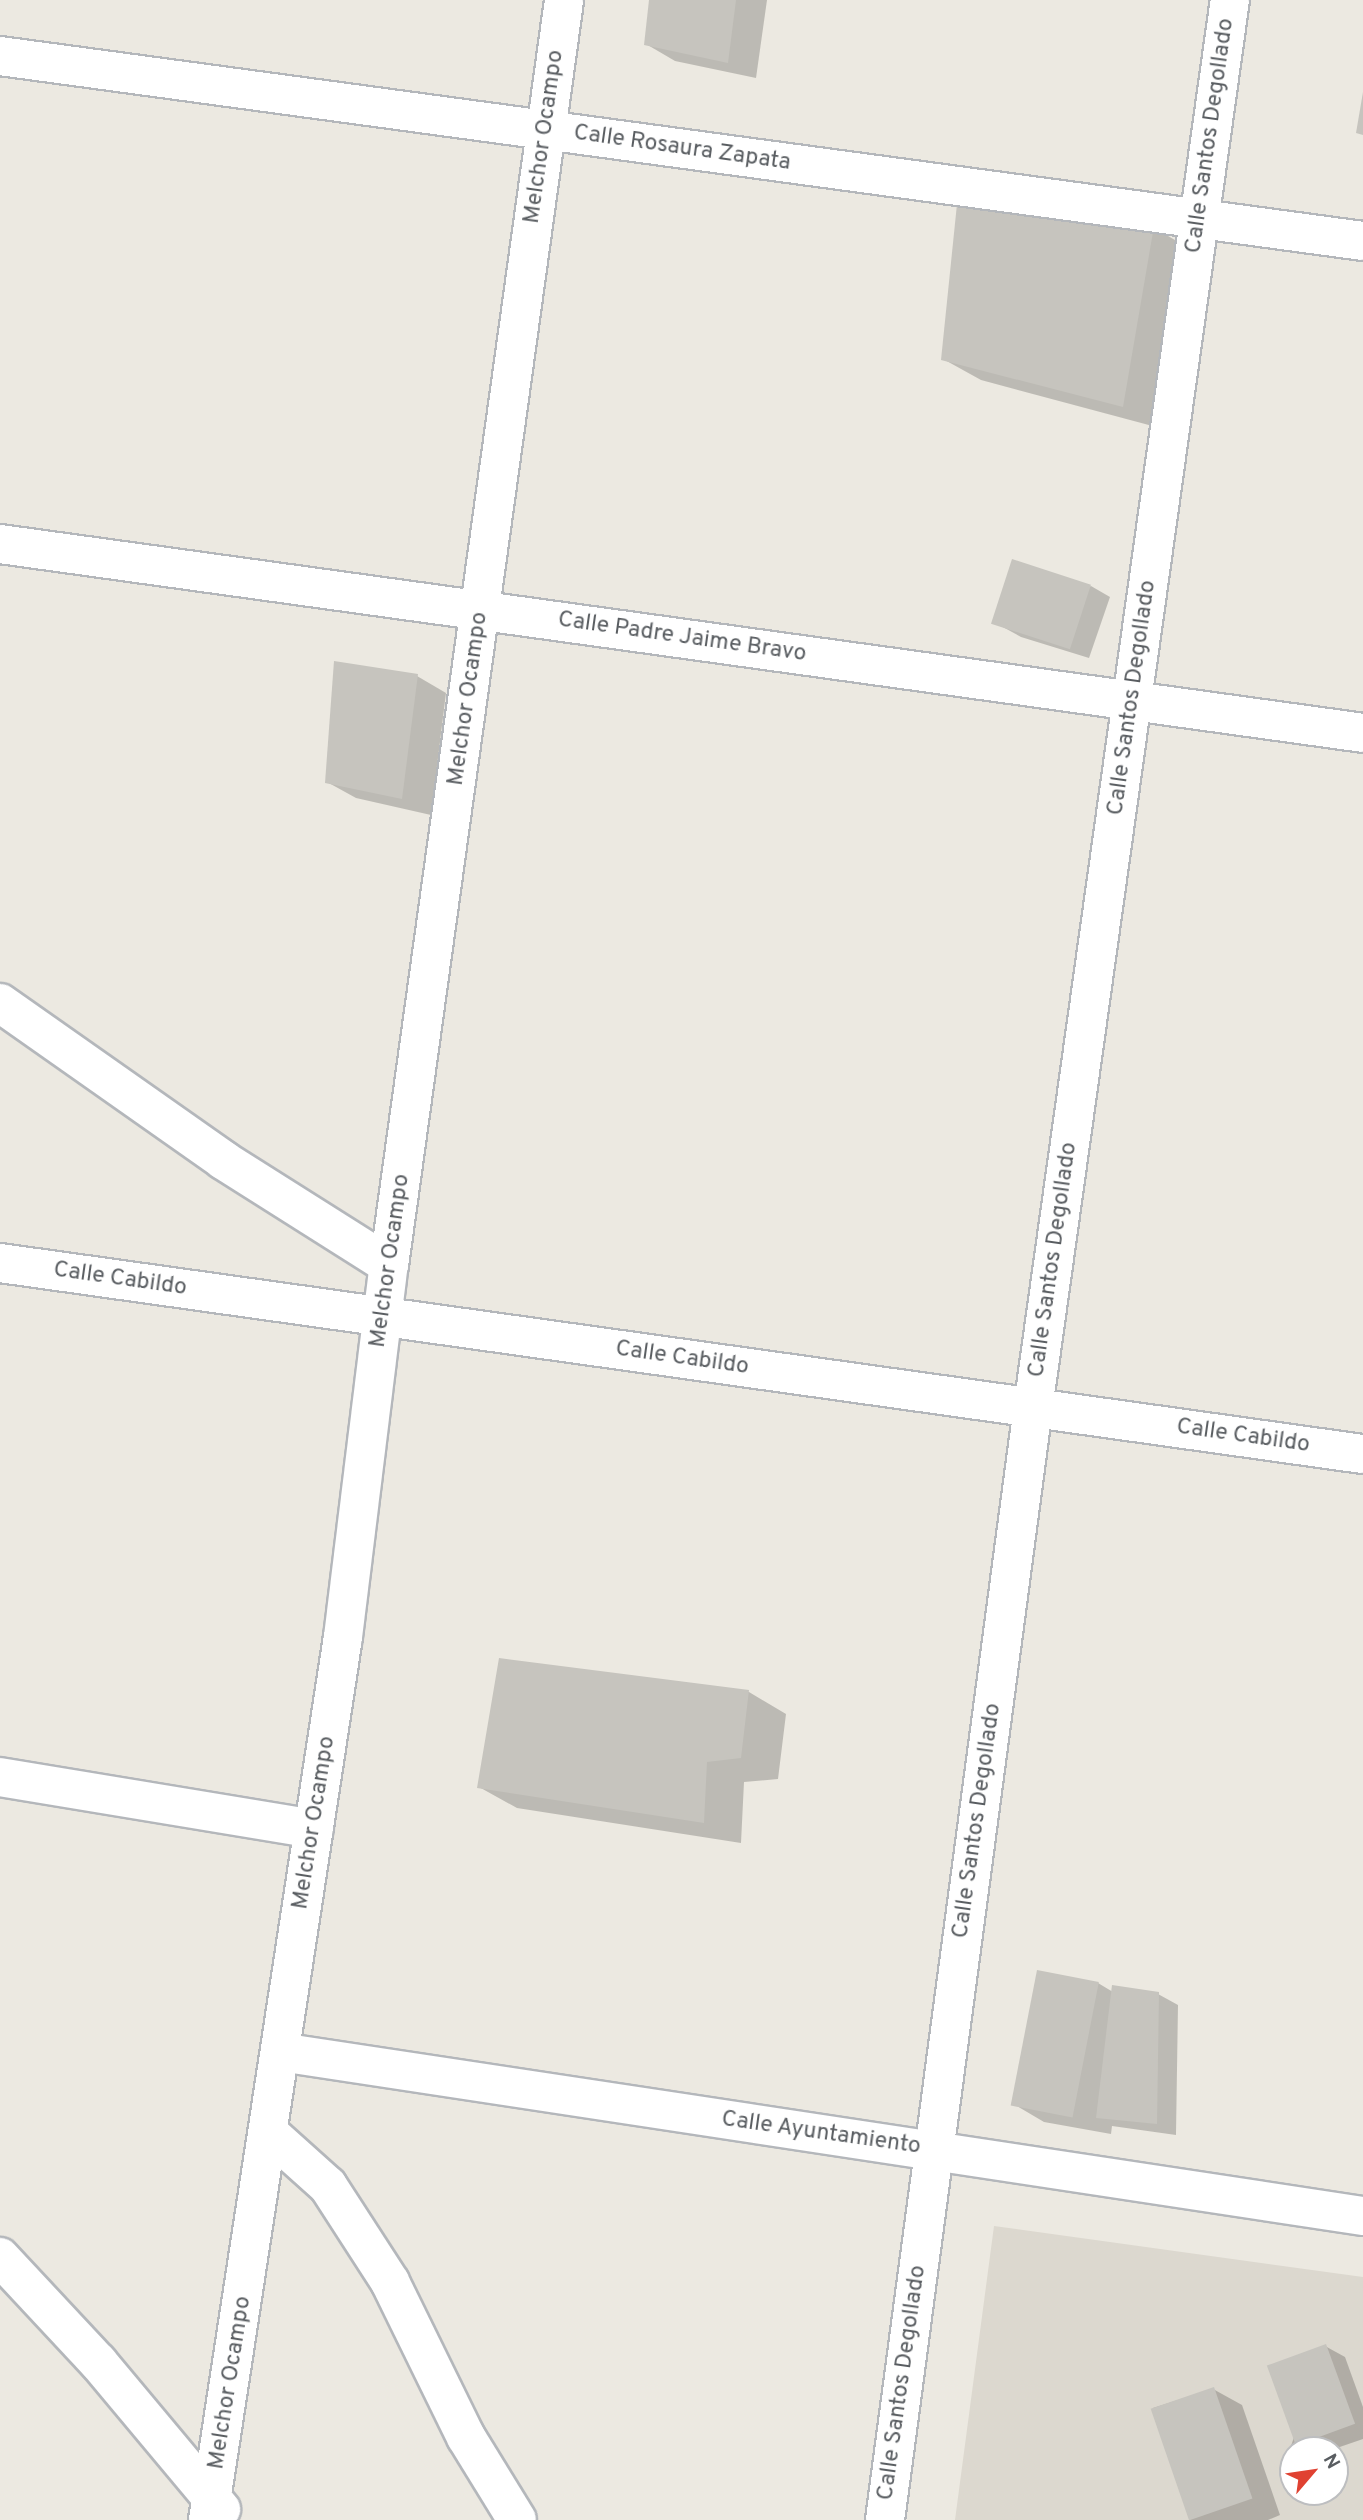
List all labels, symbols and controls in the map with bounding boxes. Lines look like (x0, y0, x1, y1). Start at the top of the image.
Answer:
street label: Calle Santos Degollado (1181, 17, 1241, 255)
street label: Melchor Ocampo (519, 48, 571, 226)
street label: Calle Rosaura Zapata (572, 120, 792, 178)
street label: Calle Santos Degollado (1103, 579, 1163, 817)
street label: Calle Padre Jaime Bravo (556, 607, 808, 669)
street label: Melchor Ocampo (443, 610, 495, 788)
street label: Calle Santos Degollado (1024, 1141, 1084, 1379)
street label: Melchor Ocampo (365, 1172, 417, 1350)
street label: Calle Cabildo (52, 1257, 188, 1303)
street label: Calle Cabildo (614, 1336, 750, 1382)
street label: Calle Cabildo (1175, 1414, 1311, 1460)
street label: Calle Santos Degollado (948, 1702, 1008, 1940)
street label: Melchor Ocampo (288, 1734, 342, 1912)
street label: Calle Ayuntamiento (719, 2106, 923, 2162)
street label: Calle Santos Degollado (873, 2264, 933, 2502)
street label: Melchor Ocampo (204, 2294, 258, 2472)
north arrow (1279, 2436, 1349, 2506)
text: N (1317, 2450, 1344, 2474)

